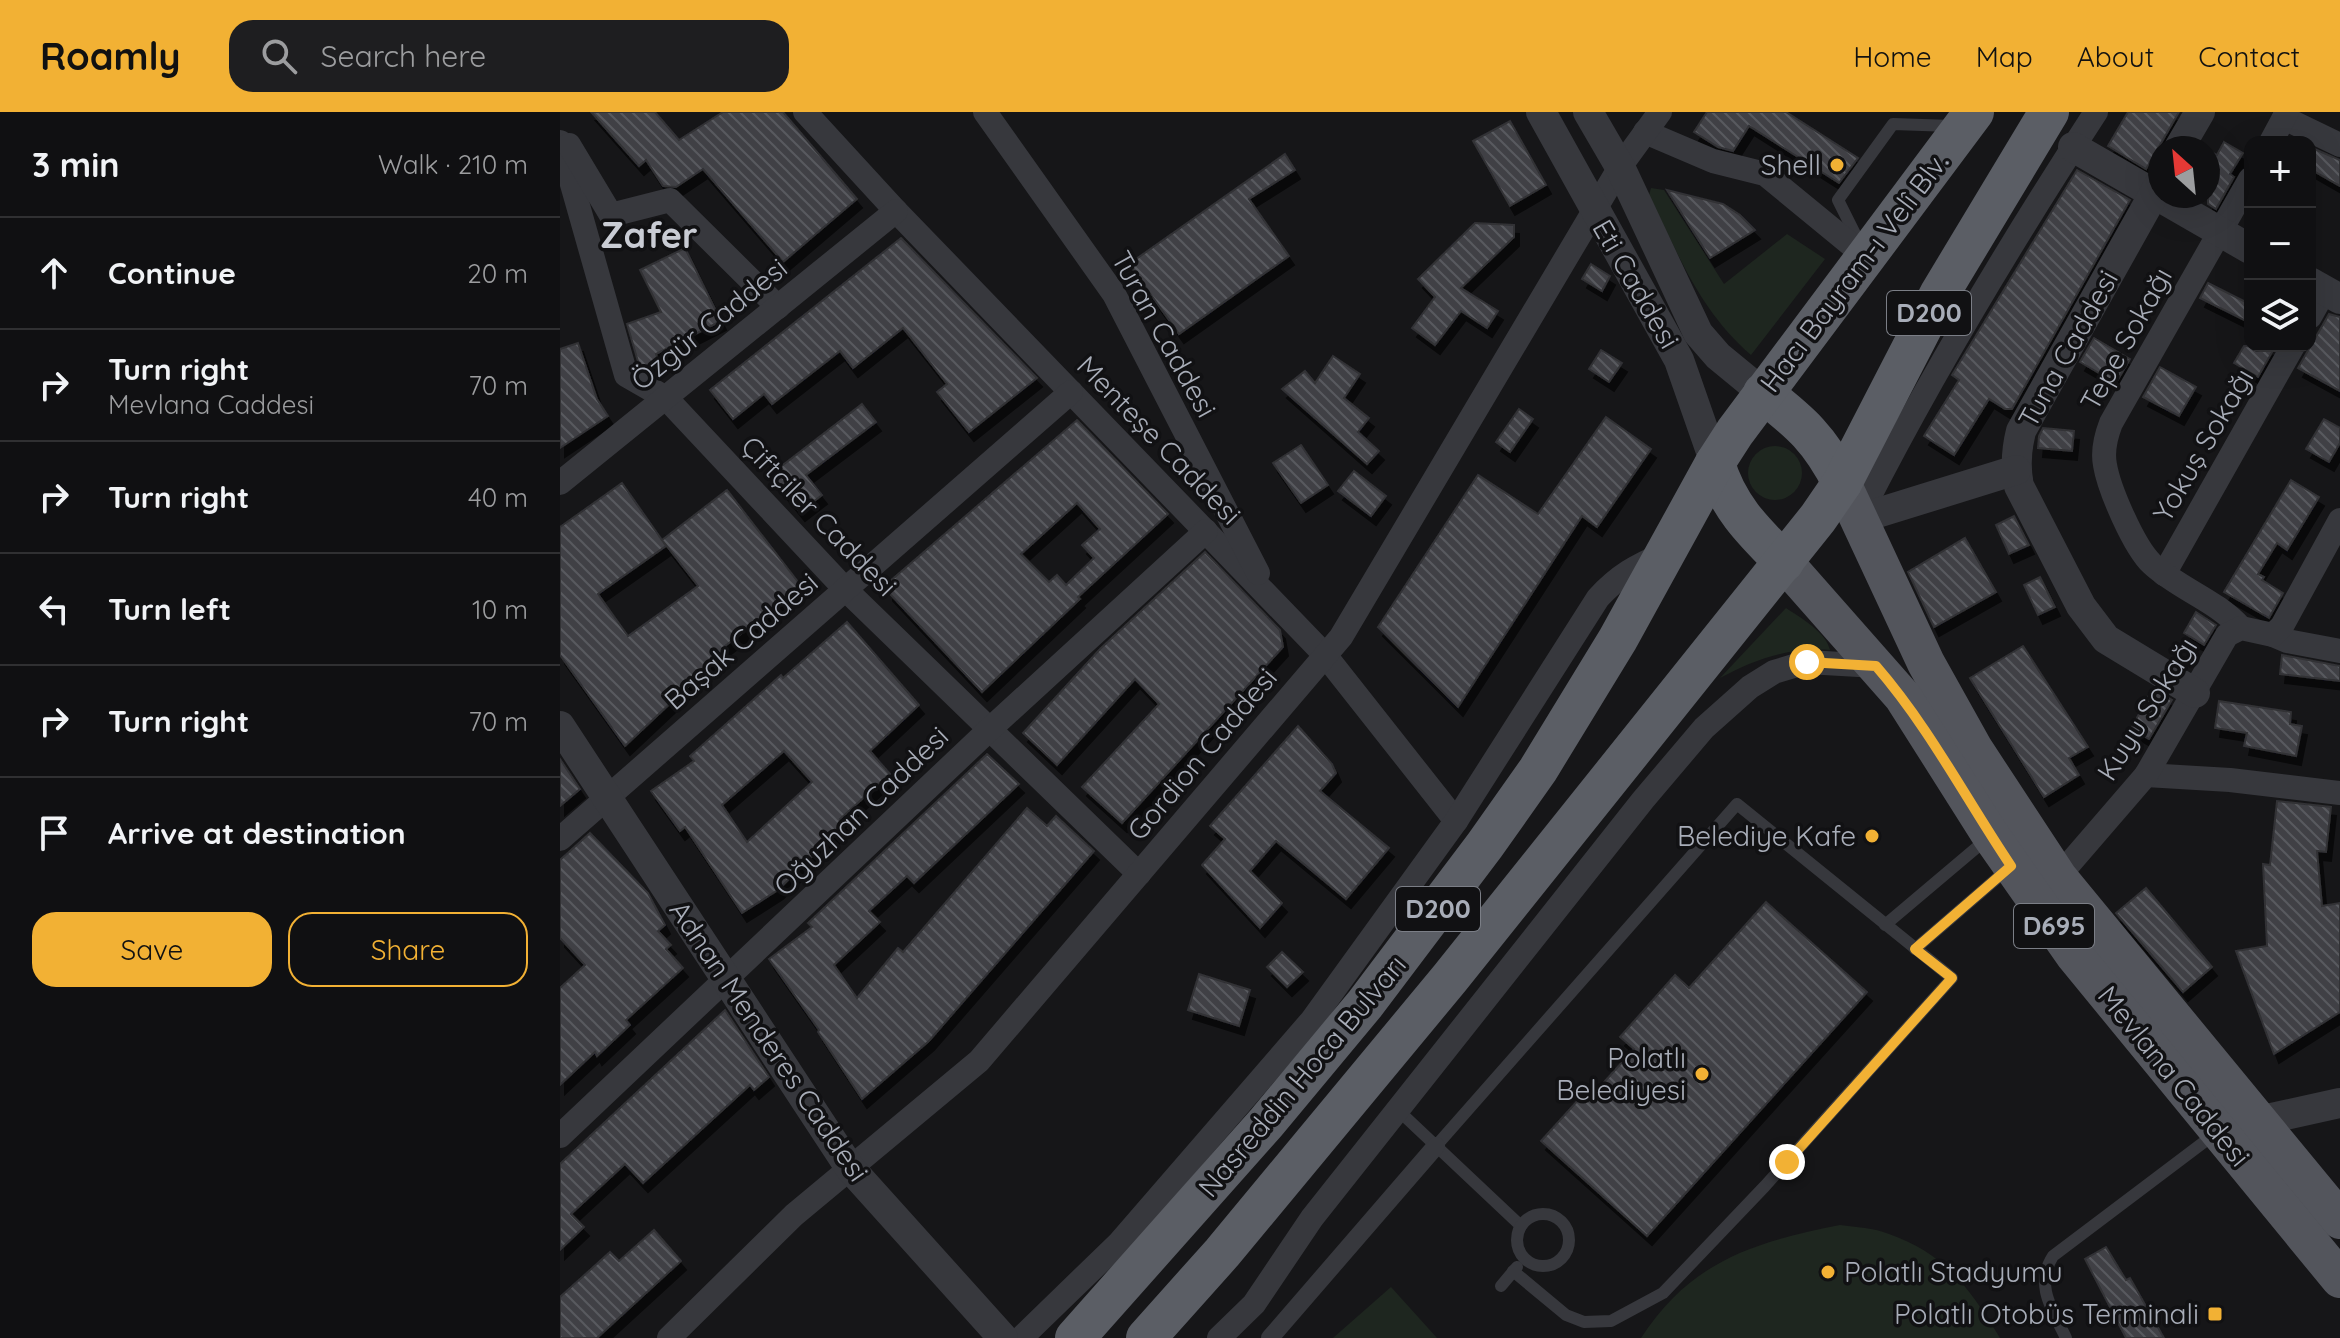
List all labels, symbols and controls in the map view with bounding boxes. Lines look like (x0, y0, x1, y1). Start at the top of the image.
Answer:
search box (229, 20, 789, 92)
text: Roamly (40, 32, 181, 80)
icon: search (257, 34, 301, 78)
text: Search here (321, 37, 486, 75)
text: Home (1853, 39, 1932, 74)
text: Map (1976, 39, 2033, 74)
text: About (2077, 39, 2154, 74)
text: Contact (2198, 39, 2300, 74)
north arrow (2148, 136, 2220, 208)
map controls (2244, 136, 2316, 352)
button: + (2244, 136, 2316, 208)
text: 3 min (32, 143, 119, 186)
street label: Hacı Bayram-ı Velî Blv. (1752, 145, 1955, 399)
place label: Shell (1761, 147, 1821, 182)
text: Walk · 210 m (378, 148, 528, 181)
marker: Shell (1828, 156, 1846, 174)
button: − (2244, 208, 2316, 280)
district label: Zafer (600, 212, 698, 257)
street label: Eti Caddesi (1585, 213, 1687, 354)
street label: Turan Caddesi (1104, 244, 1225, 423)
street label: Özgür Caddesi (624, 250, 794, 397)
icon: ahead (32, 251, 76, 295)
text: Continue (108, 254, 236, 292)
text: 20 m (467, 257, 528, 290)
street label: Tepe Sokağı (2072, 261, 2179, 416)
street label: Tuna Caddesi (2010, 264, 2125, 434)
button: layers (2244, 280, 2316, 352)
road number: D200 (1887, 291, 1971, 335)
street label: Menteşe Caddesi (1070, 348, 1249, 531)
text: Turn right (108, 350, 249, 388)
street label: Yokuş Sokağı (2145, 362, 2260, 528)
icon: right (32, 363, 76, 407)
text: 70 m (468, 369, 528, 402)
text: Mevlana Caddesi (108, 388, 314, 421)
street label: Çiftçiler Caddesi (734, 428, 905, 603)
icon: right (32, 475, 76, 519)
text: Turn right (108, 478, 249, 516)
text: 40 m (468, 481, 528, 514)
street label: Başak Caddesi (657, 564, 825, 717)
icon: left (32, 587, 76, 631)
text: Turn left (108, 590, 231, 628)
text: 10 m (472, 593, 528, 626)
street label: Kuyu Sokağı (2089, 631, 2204, 787)
route start (1789, 644, 1825, 680)
street label: Gordion Caddesi (1119, 660, 1284, 847)
icon: right (32, 699, 76, 743)
text: Turn right (108, 702, 249, 740)
text: 70 m (468, 705, 528, 738)
street label: Oğuzhan Caddesi (766, 718, 955, 903)
icon: arrive (32, 811, 76, 855)
text: Arrive at destination (108, 814, 406, 852)
place label: Belediye Kafe (1677, 818, 1856, 853)
marker: Belediye Kafe (1863, 827, 1881, 845)
road number: D200 (1396, 887, 1480, 931)
street label: Adnan Menderes Caddesi (662, 894, 876, 1188)
road number: D695 (2014, 904, 2094, 948)
button: Save (32, 912, 272, 987)
button: Share (288, 912, 528, 987)
street label: Nasreddin Hoca Bulvarı (1190, 948, 1413, 1204)
street label: Mevlana Caddesi (2091, 978, 2258, 1173)
place label: Polatlı Belediyesi (1556, 1040, 1686, 1107)
marker: Polatlı Belediyesi (1693, 1065, 1711, 1083)
route end (1769, 1144, 1805, 1180)
place label: Polatlı Stadyumu (1844, 1254, 2063, 1289)
marker: Polatlı Stadyumu (1819, 1263, 1837, 1281)
place label: Polatlı Otobüs Terminali (1894, 1296, 2199, 1331)
marker: Polatlı Otobüs Terminali (2206, 1305, 2224, 1323)

